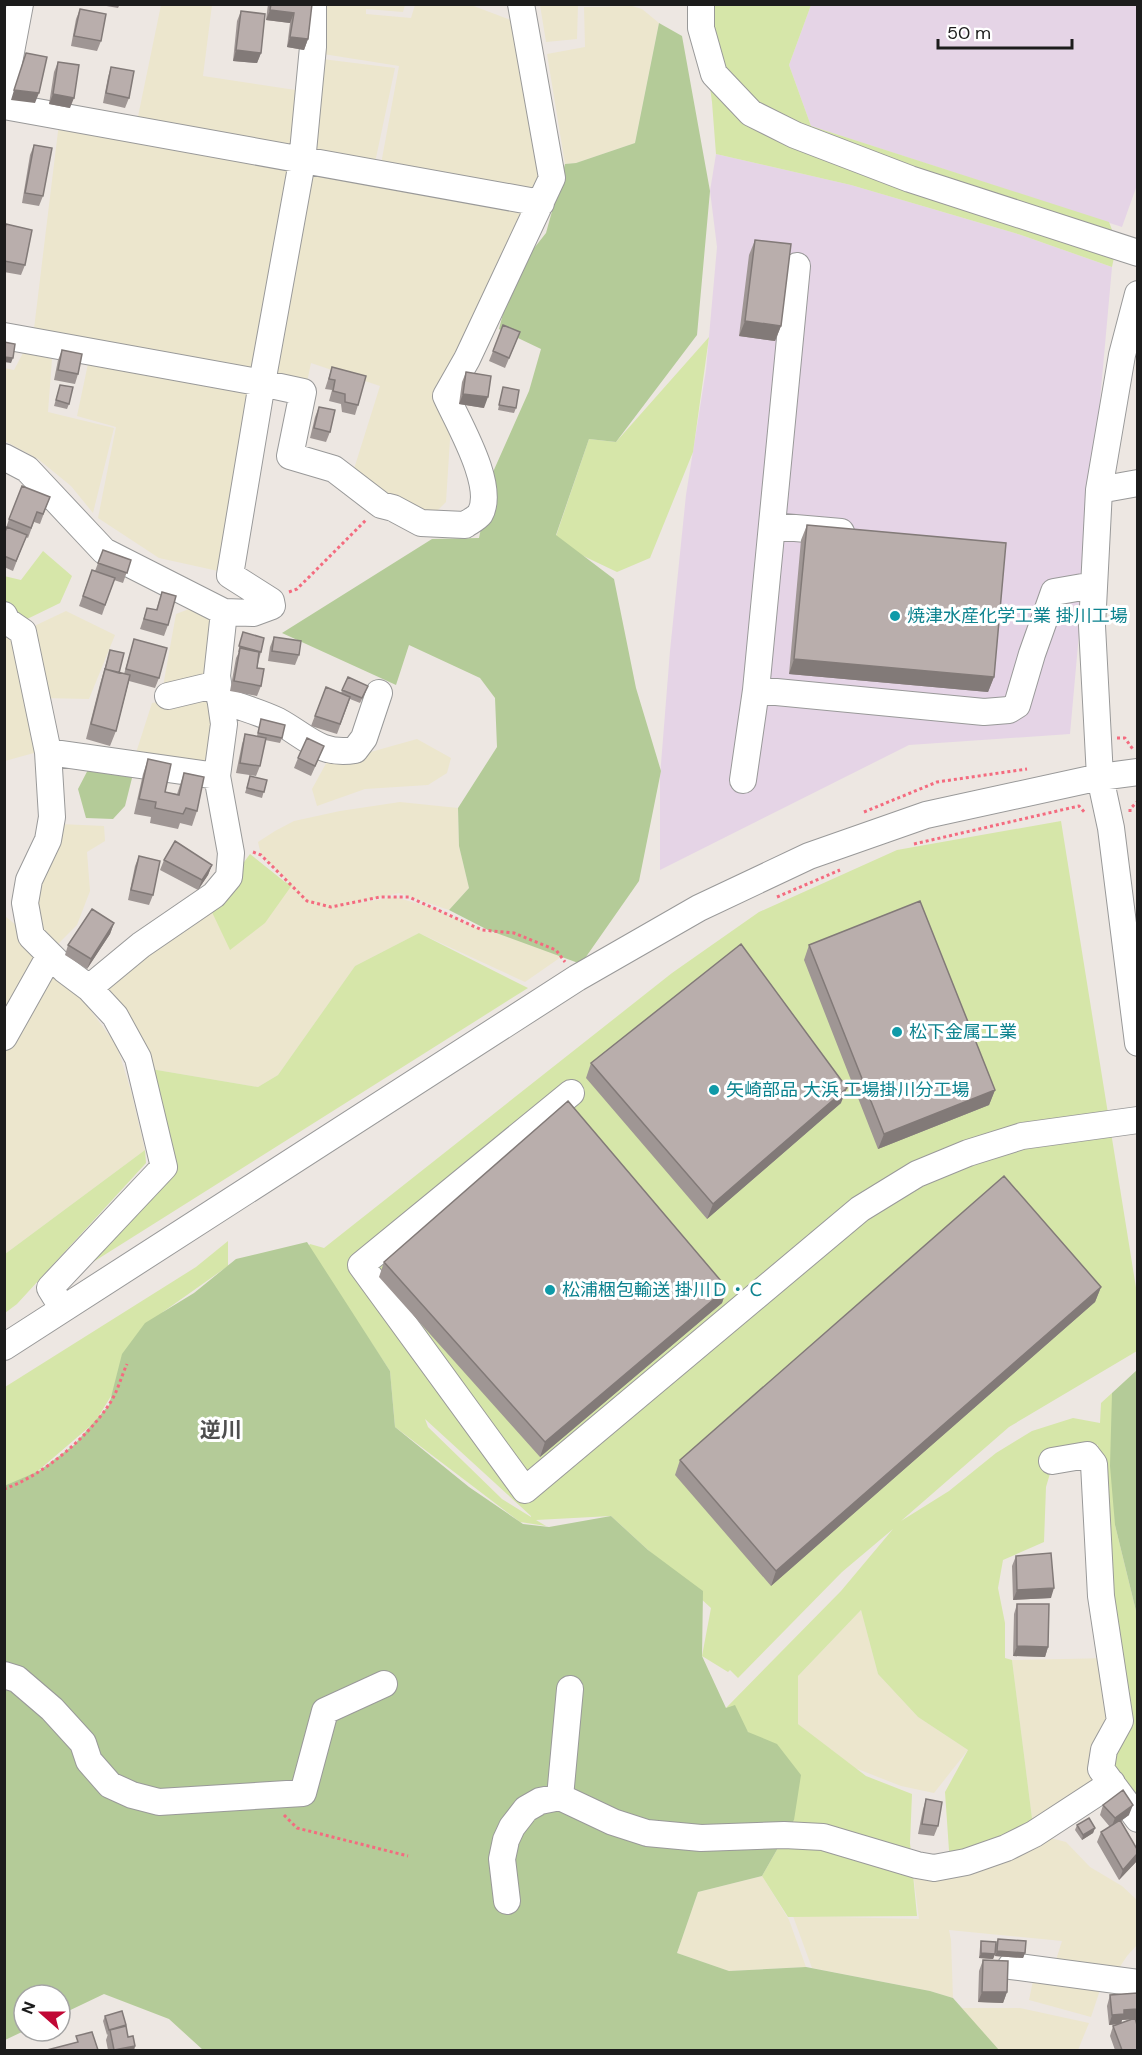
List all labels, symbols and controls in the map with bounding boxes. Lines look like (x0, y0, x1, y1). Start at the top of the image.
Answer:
scale bar (938, 12, 1072, 50)
text: 50 m (947, 21, 991, 45)
place label: 焼津水産化学工業 掛川工場 (907, 604, 1128, 628)
marker: 焼津水産化学工業 掛川工場 (888, 609, 902, 623)
place label: 松下金属工業 (909, 1020, 1017, 1044)
marker: 松下金属工業 (890, 1025, 904, 1039)
place label: 矢崎部品 大浜 工場掛川分工場 (726, 1078, 970, 1102)
marker: 矢崎部品 大浜 工場掛川分工場 (707, 1083, 721, 1097)
place label: 松浦梱包輸送 掛川Ｄ・Ｃ (562, 1278, 765, 1302)
marker: 松浦梱包輸送 掛川Ｄ・Ｃ (543, 1283, 557, 1297)
district label: 逆川 (200, 1416, 242, 1444)
north arrow (12, 1983, 72, 2043)
text: N (17, 1999, 40, 2017)

